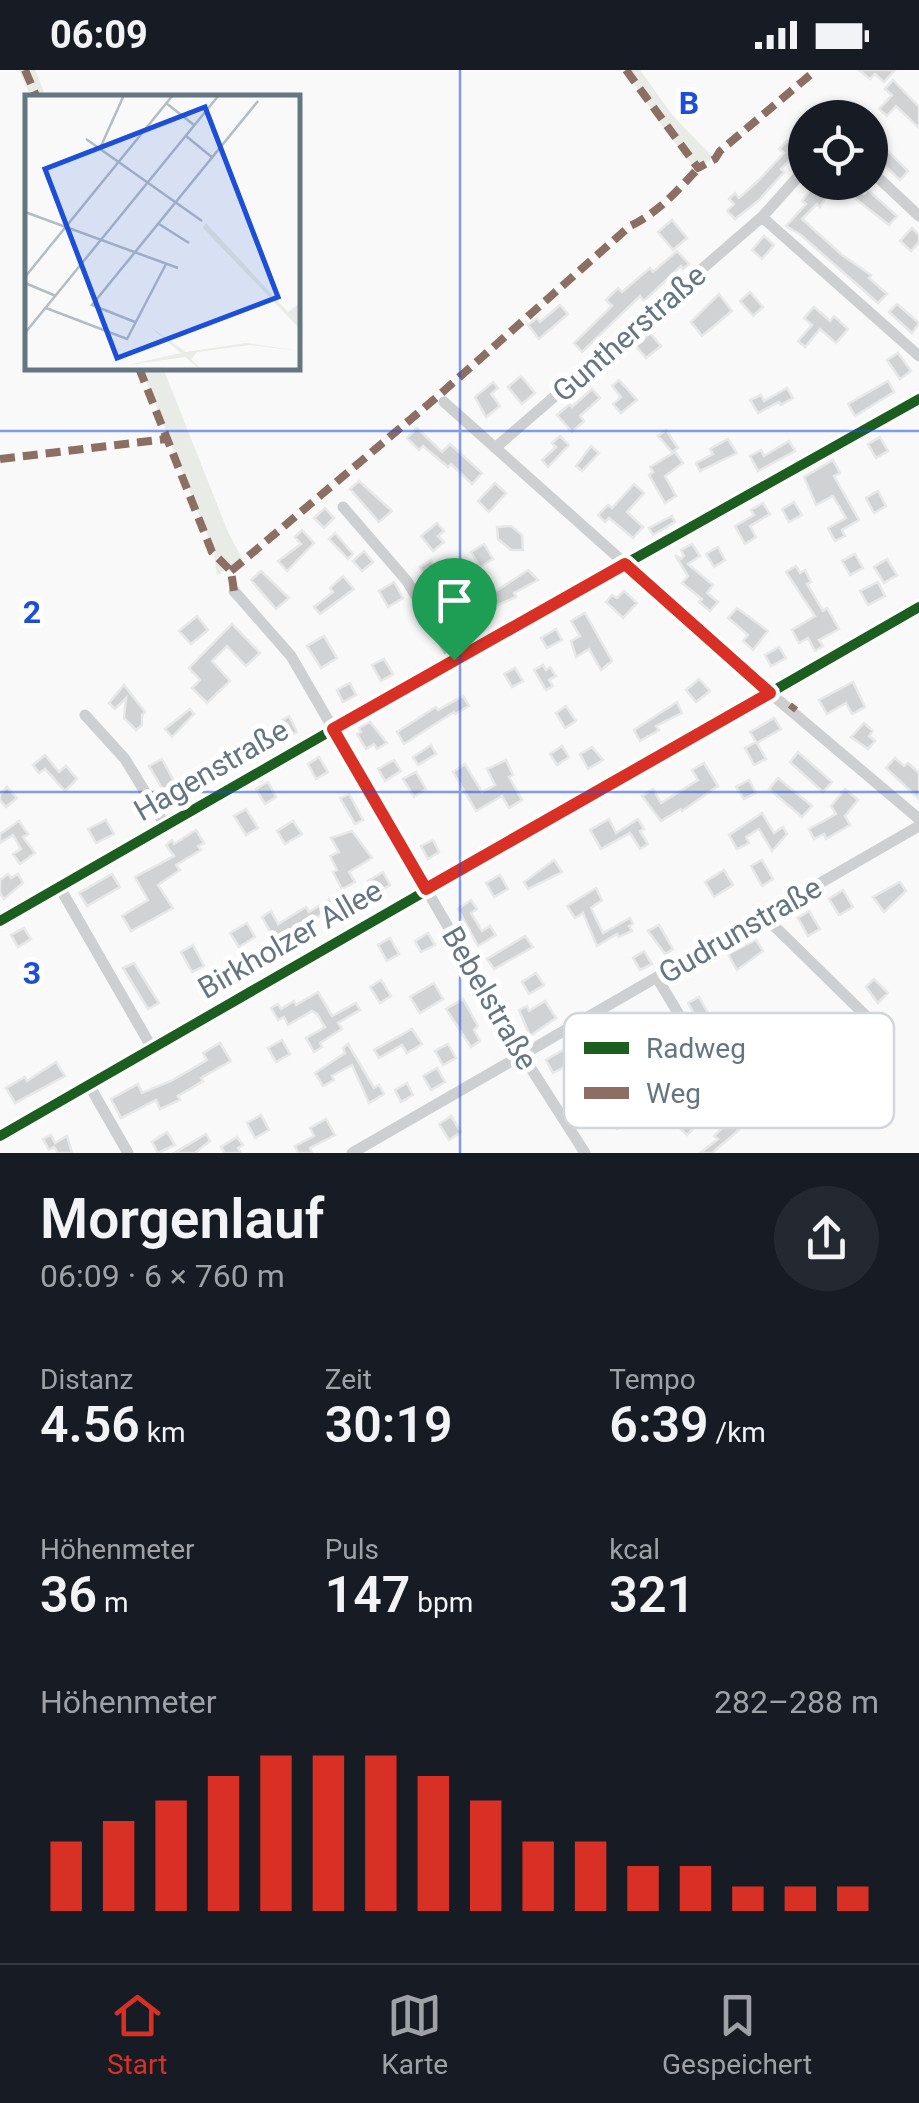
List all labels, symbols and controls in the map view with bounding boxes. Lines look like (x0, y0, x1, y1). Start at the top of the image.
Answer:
text: 06:09 (50, 13, 148, 57)
text: B (679, 84, 699, 122)
inset map (25, 95, 300, 370)
map controls (788, 100, 888, 200)
button: locate (788, 100, 888, 200)
street label: Guntherstraße (545, 257, 713, 409)
pin (412, 558, 497, 661)
icon: arrive (427, 573, 482, 628)
text: 2 (23, 593, 41, 631)
street label: Hagenstraße (128, 712, 294, 828)
street label: Gudrunstraße (652, 869, 828, 991)
street label: Birkholzer Allee (192, 872, 388, 1006)
street label: Bebelstraße (435, 920, 545, 1076)
text: 3 (23, 954, 41, 992)
legend (564, 1013, 894, 1128)
text: Radweg (646, 1032, 746, 1065)
text: Weg (646, 1077, 701, 1110)
button: share (774, 1186, 879, 1291)
text: Morgenlauf (40, 1187, 324, 1251)
text: 06:09 · 6 × 760 m (40, 1257, 285, 1295)
text: Distanz (40, 1363, 133, 1396)
text: Zeit (325, 1363, 372, 1396)
text: Tempo (609, 1363, 696, 1396)
text: 4.56 (40, 1396, 140, 1454)
text: 30:19 (325, 1396, 453, 1454)
text: 6:39 (609, 1396, 709, 1454)
text: km (140, 1416, 186, 1449)
text: /km (709, 1416, 766, 1449)
text: Höhenmeter (40, 1533, 195, 1566)
text: Puls (325, 1533, 379, 1566)
text: kcal (609, 1533, 660, 1566)
text: 36 (40, 1566, 97, 1624)
text: 147 (325, 1566, 410, 1624)
text: 321 (609, 1566, 695, 1624)
text: m (97, 1586, 129, 1619)
text: bpm (410, 1586, 473, 1619)
text: Höhenmeter (40, 1683, 217, 1721)
text: 282–288 m (714, 1683, 879, 1721)
tab: Start (107, 1988, 167, 2081)
tab: Karte (381, 1988, 448, 2081)
tab: Gespeichert (662, 1988, 812, 2081)

